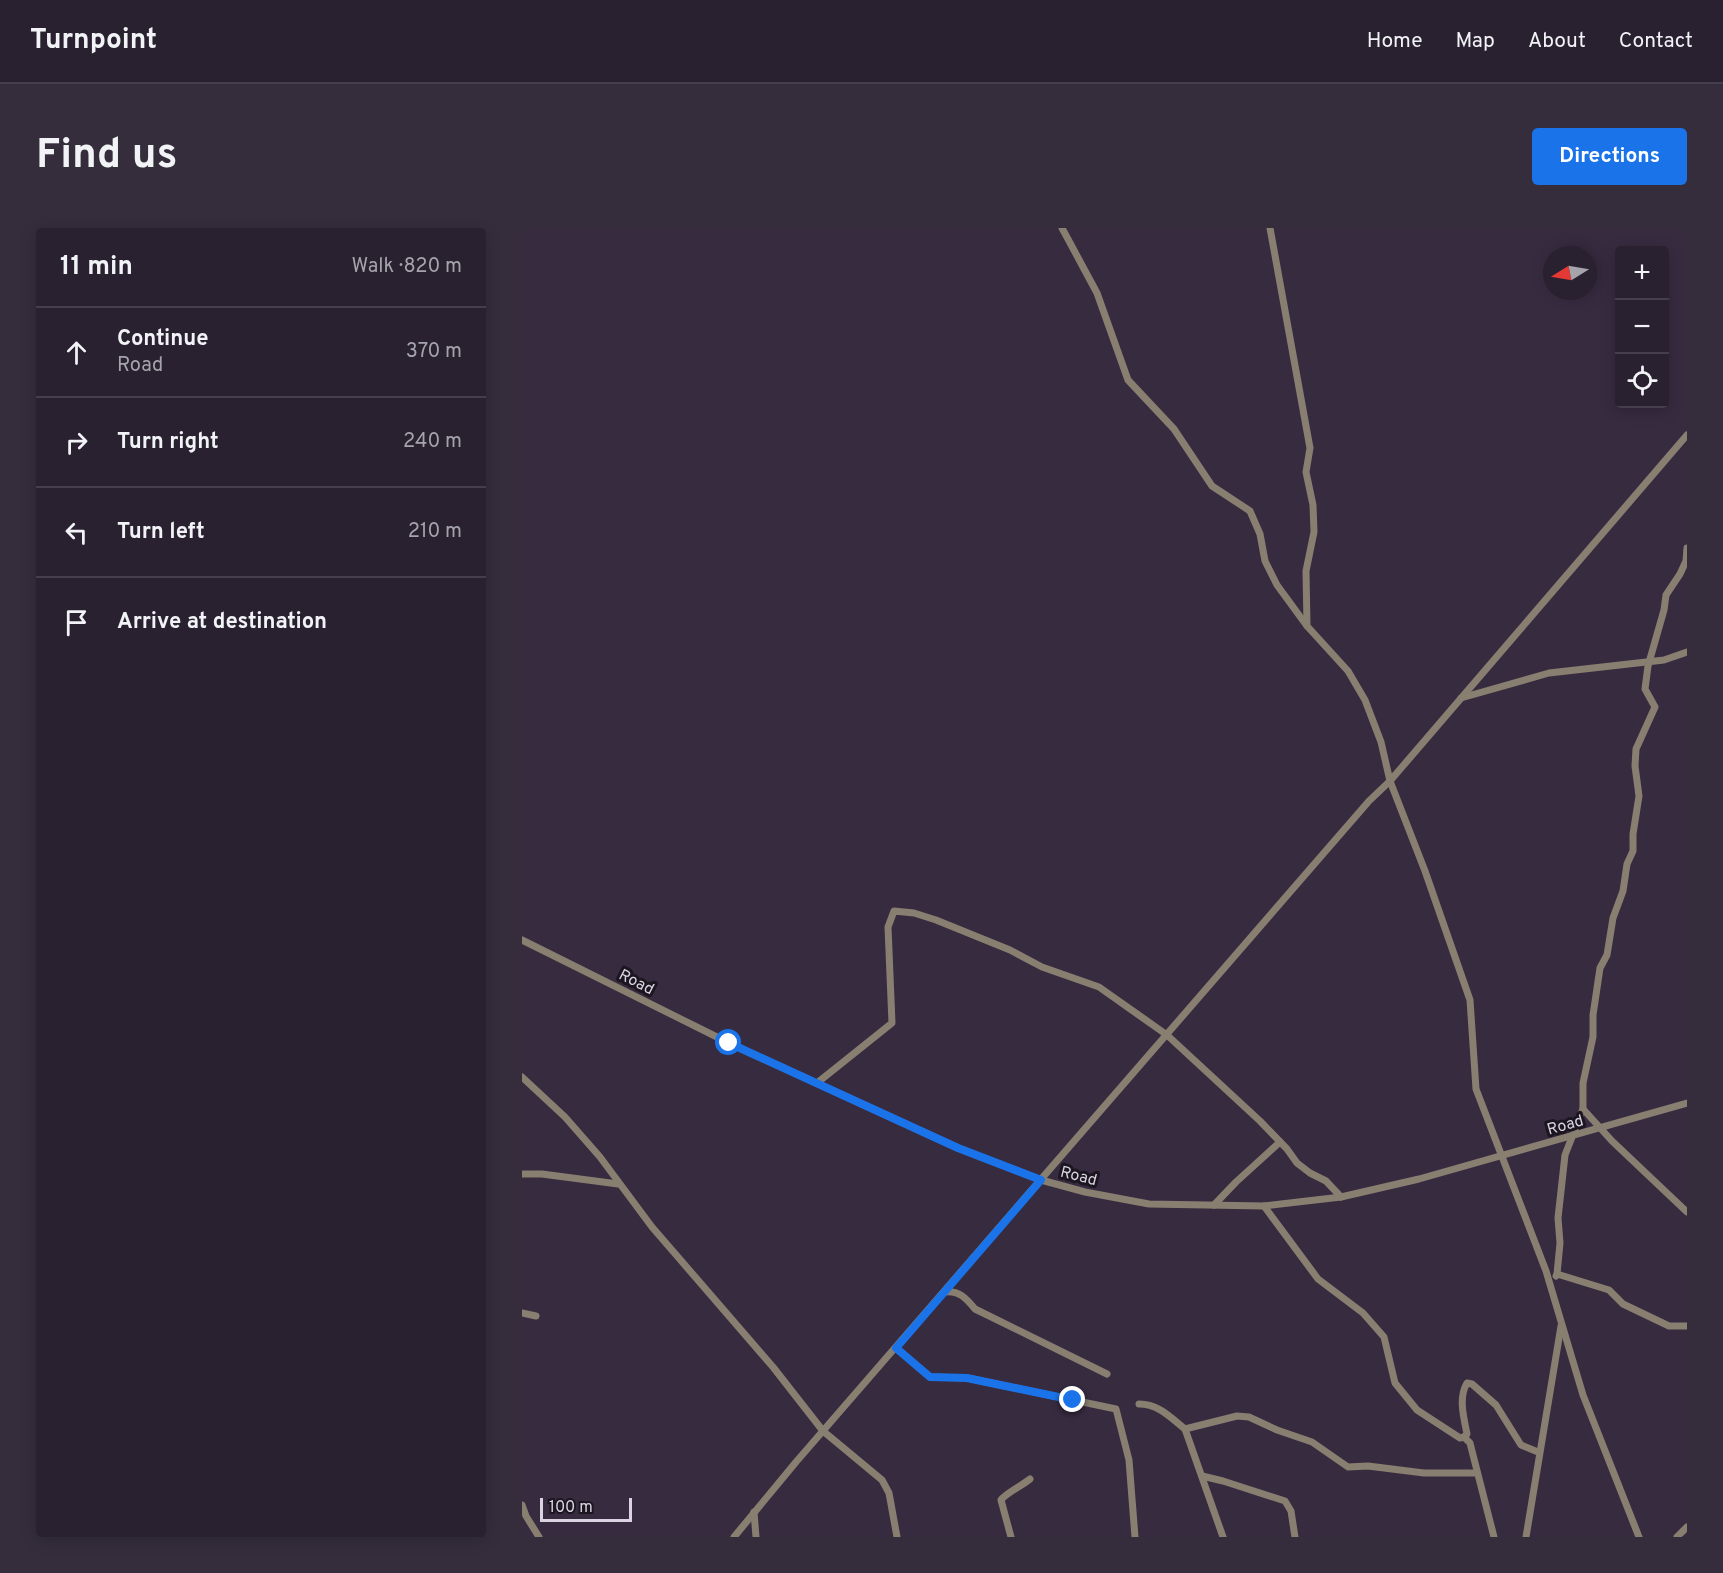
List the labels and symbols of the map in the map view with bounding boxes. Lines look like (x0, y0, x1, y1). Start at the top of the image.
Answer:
north arrow (1543, 246, 1597, 300)
street label: Road (615, 965, 657, 1000)
route start (715, 1029, 741, 1055)
street label: Road (1545, 1111, 1586, 1141)
street label: Road (1058, 1163, 1099, 1191)
route end (1059, 1386, 1085, 1412)
scale bar (540, 1495, 632, 1522)

